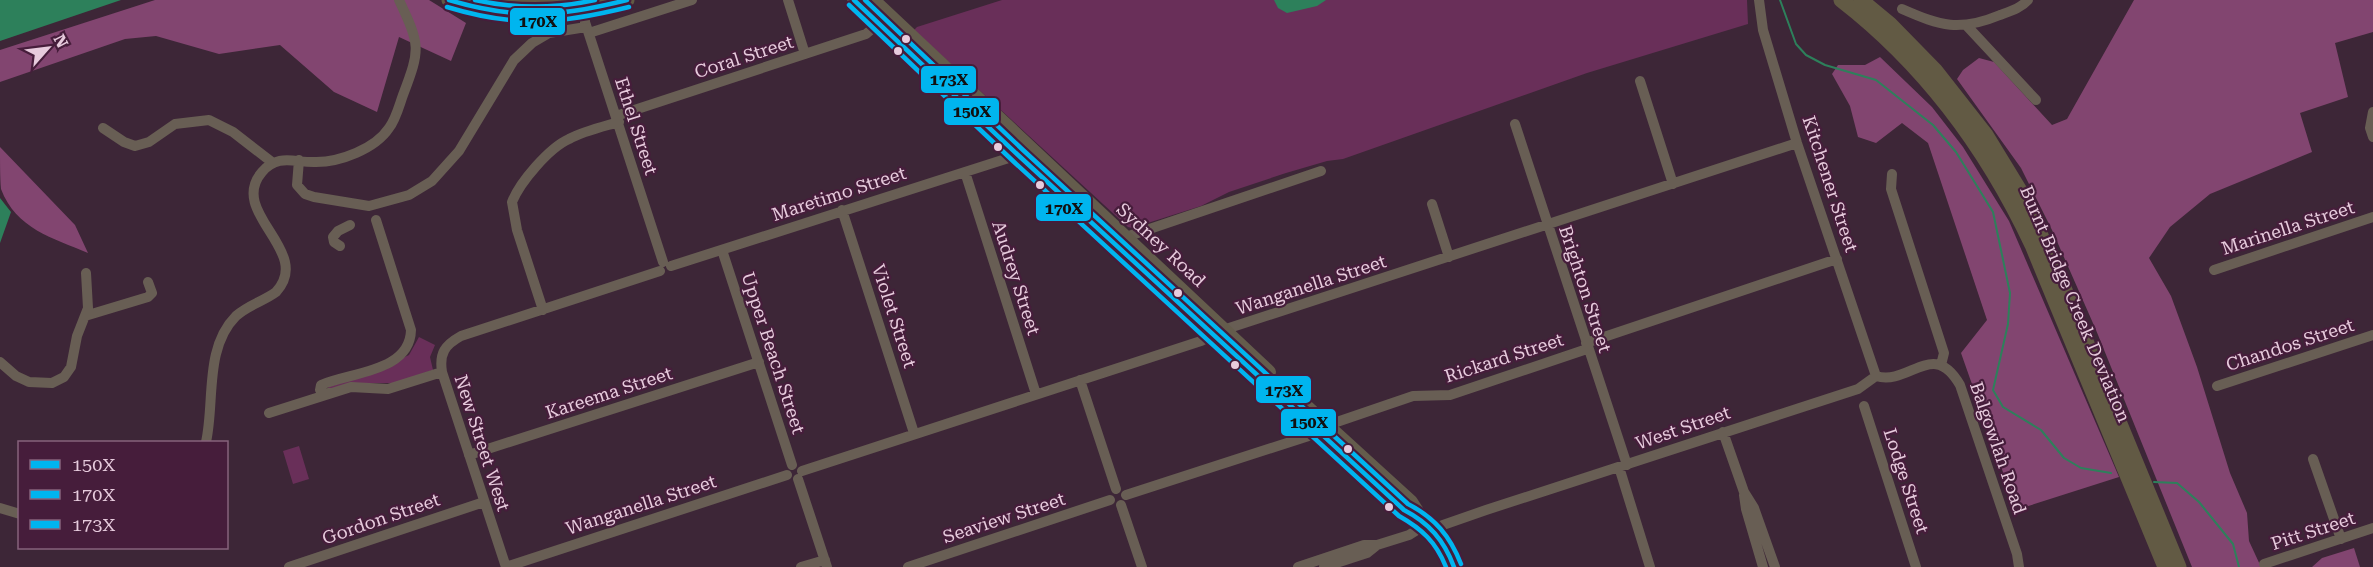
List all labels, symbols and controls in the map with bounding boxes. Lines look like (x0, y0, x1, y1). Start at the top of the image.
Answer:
line badge: 170X (509, 7, 566, 36)
text: 170X (519, 12, 558, 31)
north arrow (18, 18, 78, 78)
text: N (50, 31, 72, 51)
street label: Coral Street (692, 31, 796, 82)
unlabelled marker (900, 33, 912, 45)
unlabelled marker (892, 45, 904, 57)
line badge: 173X (920, 65, 977, 94)
text: 173X (930, 70, 969, 89)
street label: Ethel Street (611, 74, 662, 178)
line badge: 150X (943, 97, 1000, 126)
text: 150X (953, 102, 992, 121)
street label: Kitchener Street (1799, 113, 1862, 255)
unlabelled marker (992, 141, 1004, 153)
street label: Maretimo Street (769, 162, 909, 225)
unlabelled marker (1034, 179, 1046, 191)
street label: Burnt Bridge Creek Deviation (2016, 182, 2135, 425)
line badge: 170X (1035, 193, 1092, 222)
street label: Marinella Street (2219, 196, 2357, 259)
street label: Sydney Road (1113, 198, 1210, 291)
text: 170X (1045, 199, 1084, 218)
street label: Audrey Street (988, 218, 1045, 338)
street label: Brighton Street (1555, 223, 1616, 355)
street label: Wanganella Street (1233, 250, 1389, 319)
street label: Violet Street (868, 261, 921, 371)
street label: Upper Beach Street (737, 269, 810, 437)
unlabelled marker (1172, 287, 1184, 299)
street label: Chandos Street (2223, 314, 2357, 375)
street label: Rickard Street (1442, 328, 1566, 387)
unlabelled marker (1229, 359, 1241, 371)
street label: Kareema Street (543, 362, 675, 423)
street label: New Street West (451, 372, 515, 514)
line badge: 173X (1255, 375, 1312, 404)
street label: Balgowlah Road (1966, 379, 2031, 517)
text: 173X (1265, 381, 1304, 400)
street label: West Street (1633, 401, 1733, 454)
line badge: 150X (1280, 408, 1337, 437)
text: 150X (1290, 413, 1329, 432)
street label: Lodge Street (1880, 425, 1933, 537)
legend (18, 441, 228, 549)
unlabelled marker (1342, 443, 1354, 455)
text: 150X (72, 454, 116, 475)
street label: Wanganella Street (563, 470, 719, 539)
text: 170X (72, 484, 116, 505)
street label: Gordon Street (319, 488, 443, 548)
street label: Seaview Street (940, 488, 1068, 547)
unlabelled marker (1383, 501, 1395, 513)
street label: Pitt Street (2268, 507, 2358, 554)
text: 173X (72, 514, 116, 535)

